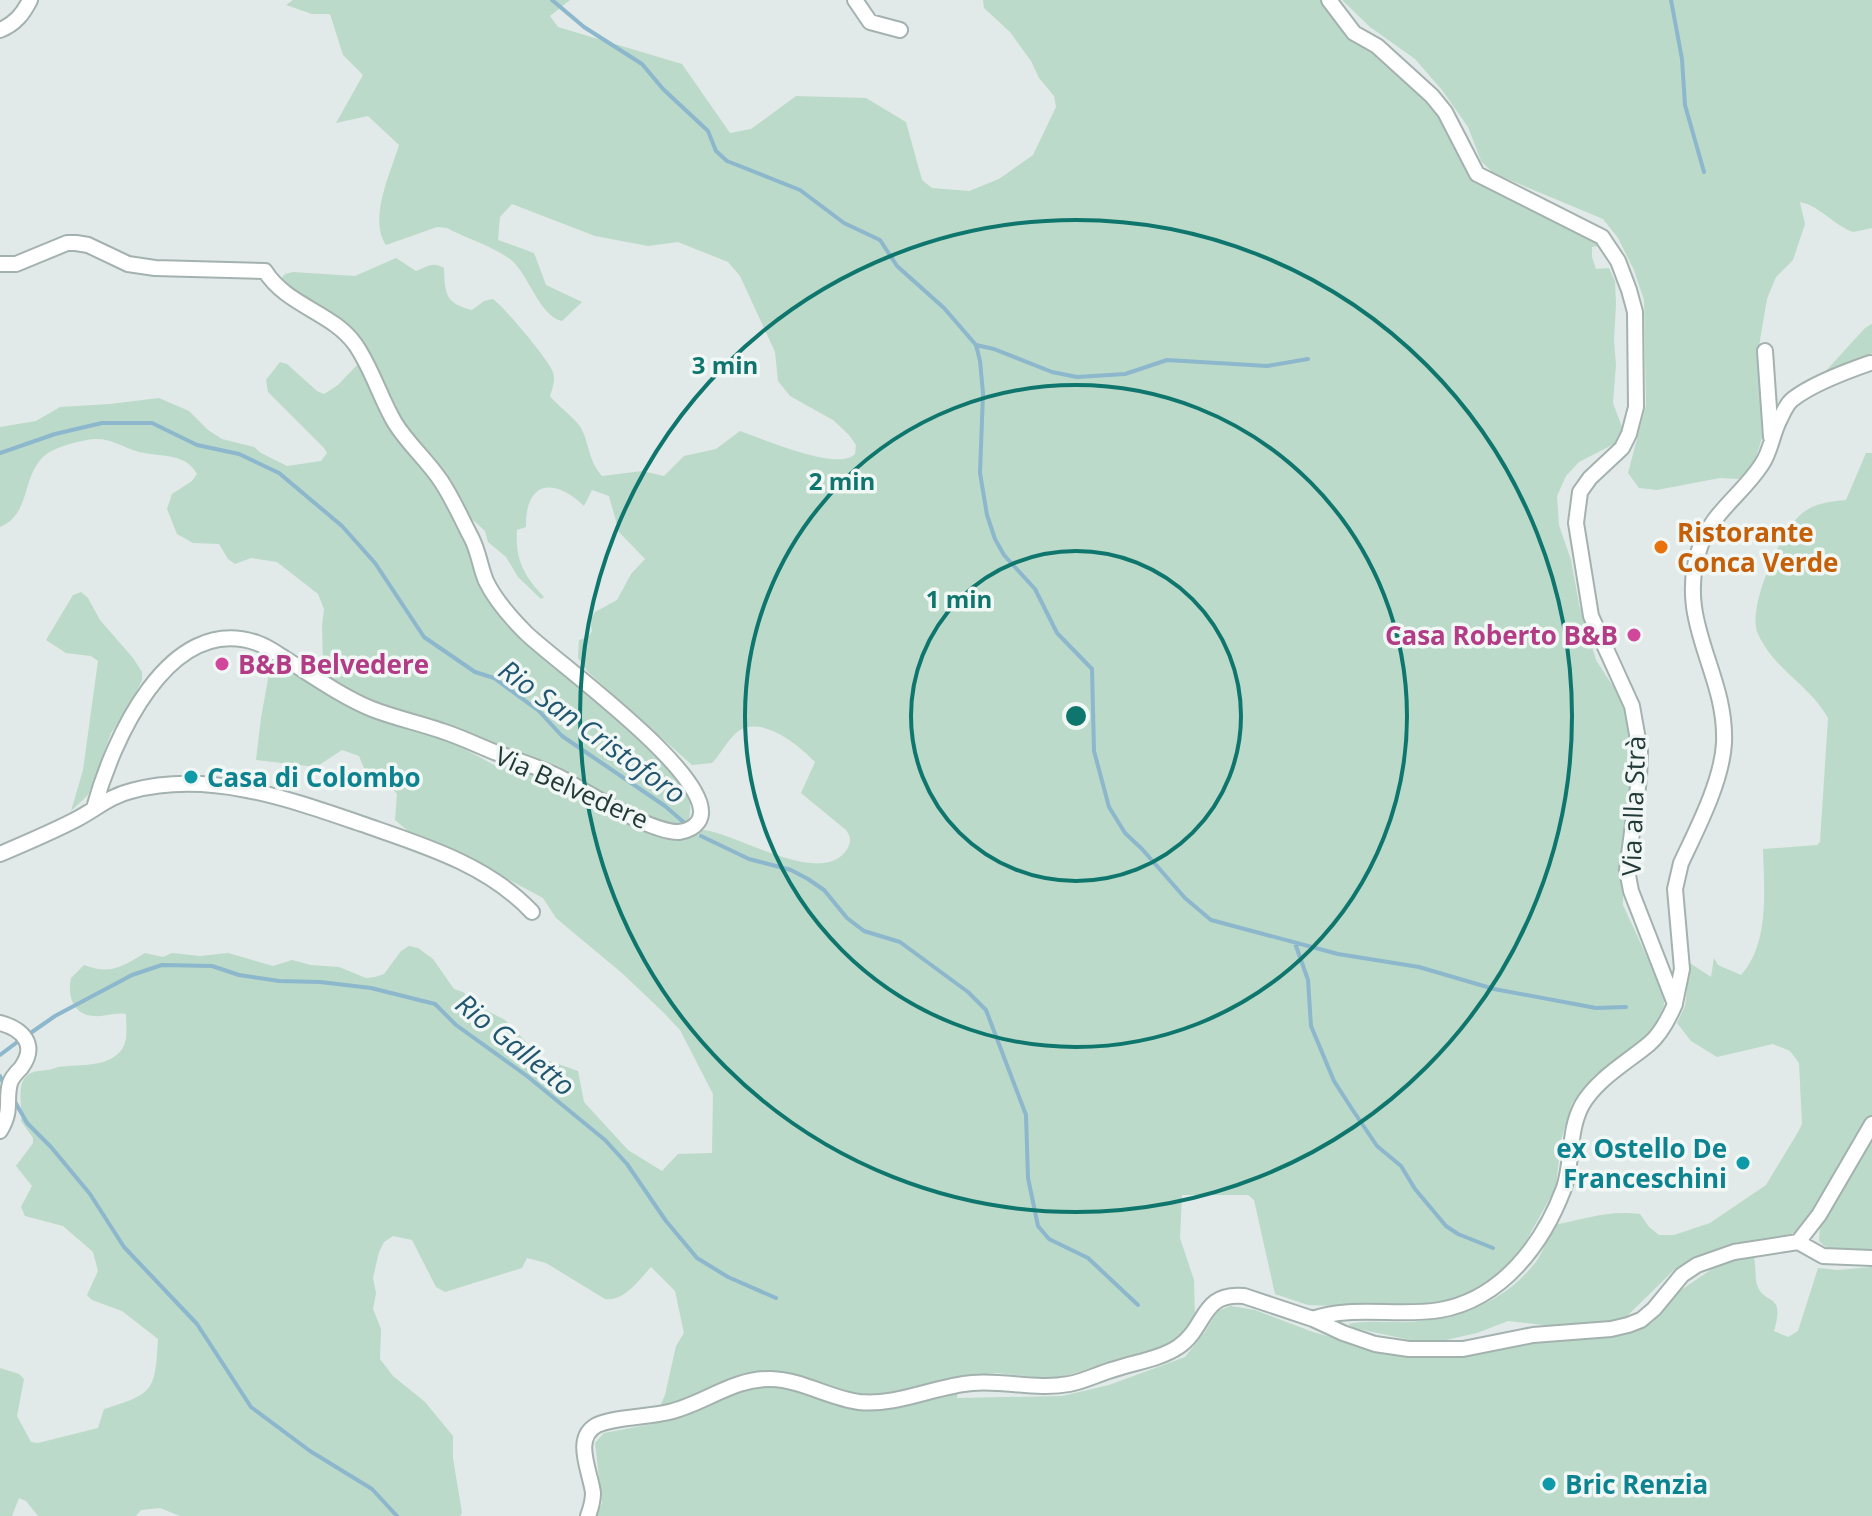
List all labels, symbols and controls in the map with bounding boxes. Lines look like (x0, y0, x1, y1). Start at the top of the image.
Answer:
text: 3 min (692, 348, 758, 381)
text: 2 min (809, 464, 875, 497)
place label: Ristorante Conca Verde (1677, 514, 1838, 580)
marker: Ristorante Conca Verde (1652, 538, 1670, 556)
text: 1 min (926, 582, 992, 615)
place label: Casa Roberto B&B (1385, 617, 1618, 653)
marker: Casa Roberto B&B (1625, 626, 1643, 644)
place label: B&B Belvedere (238, 646, 429, 682)
water label: Rio San Cristoforo (492, 650, 694, 812)
marker: B&B Belvedere (213, 655, 231, 673)
centre of rings (1062, 702, 1090, 730)
street label: Via alla Strà (1613, 735, 1653, 877)
street label: Via Belvedere (490, 737, 654, 837)
place label: Casa di Colombo (207, 759, 421, 795)
marker: Casa di Colombo (182, 768, 200, 786)
water label: Rio Galletto (448, 984, 584, 1104)
place label: ex Ostello De Franceschini (1556, 1130, 1727, 1196)
marker: ex Ostello De Franceschini (1734, 1154, 1752, 1172)
place label: Bric Renzia (1565, 1466, 1708, 1502)
marker: Bric Renzia (1540, 1475, 1558, 1493)

